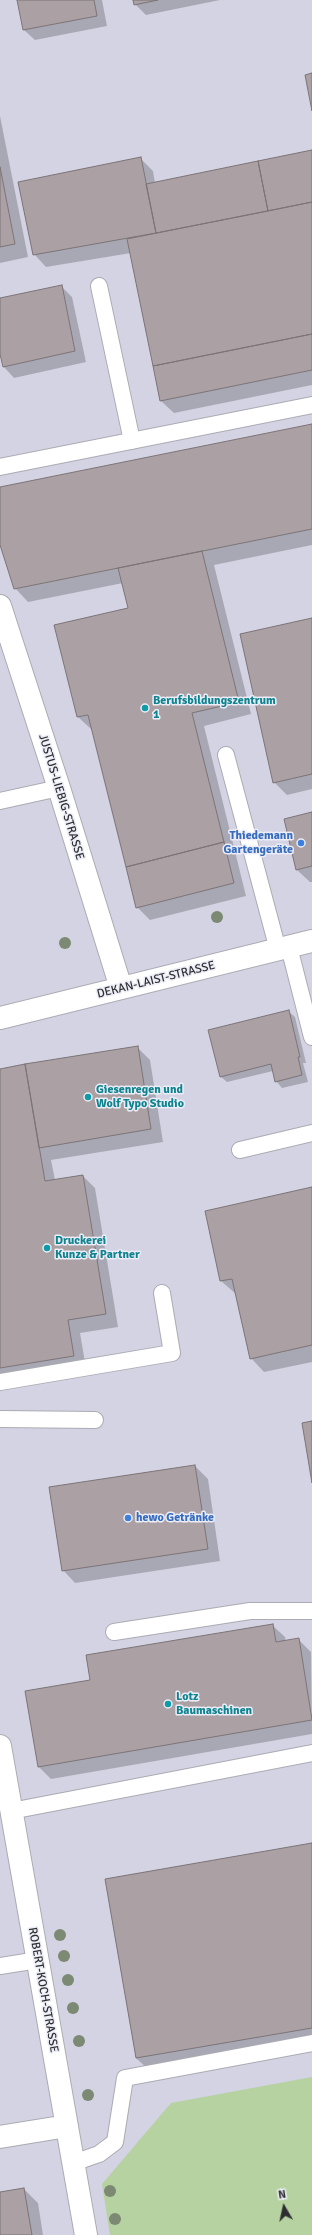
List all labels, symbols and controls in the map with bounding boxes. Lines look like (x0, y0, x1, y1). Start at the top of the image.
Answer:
place label: Berufsbildungszentrum 1 (153, 694, 276, 722)
marker: Berufsbildungszentrum 1 (140, 703, 150, 713)
street label: JUSTUS-LIEBIG-STRASSE (35, 732, 87, 862)
place label: Thiedemann Gartengeräte (223, 829, 293, 857)
marker: Thiedemann Gartengeräte (296, 838, 306, 848)
street label: DEKAN-LAIST-STRASSE (95, 958, 217, 1002)
place label: Giesenregen und Wolf Typo Studio (96, 1083, 184, 1111)
marker: Giesenregen und Wolf Typo Studio (83, 1092, 93, 1102)
place label: Druckerei Kunze & Partner (55, 1234, 140, 1262)
marker: Druckerei Kunze & Partner (42, 1243, 52, 1253)
place label: hewo Getränke (136, 1511, 214, 1525)
marker: hewo Getränke (123, 1513, 133, 1523)
place label: Lotz Baumaschinen (176, 1690, 252, 1718)
marker: Lotz Baumaschinen (163, 1699, 173, 1709)
street label: ROBERT-KOCH-STRASSE (25, 1926, 61, 2054)
north arrow (264, 2187, 304, 2227)
text: N (277, 2188, 287, 2202)

